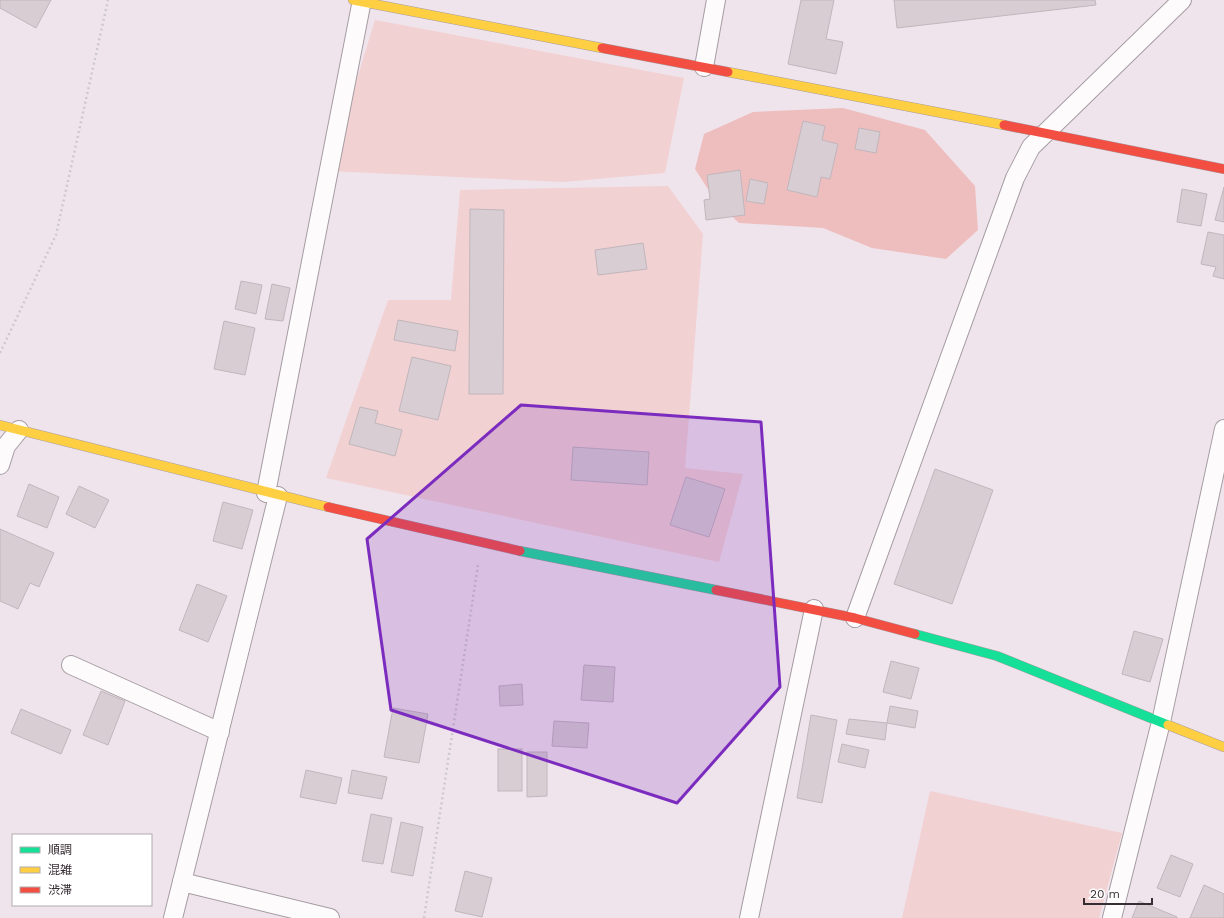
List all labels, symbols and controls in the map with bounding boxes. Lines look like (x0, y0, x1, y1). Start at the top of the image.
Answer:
legend (12, 834, 152, 906)
text: 順調 (48, 843, 72, 857)
text: 混雑 (48, 863, 72, 877)
scale bar (1084, 880, 1152, 906)
text: 渋滞 (48, 883, 72, 897)
text: 20 m (1090, 887, 1120, 901)

